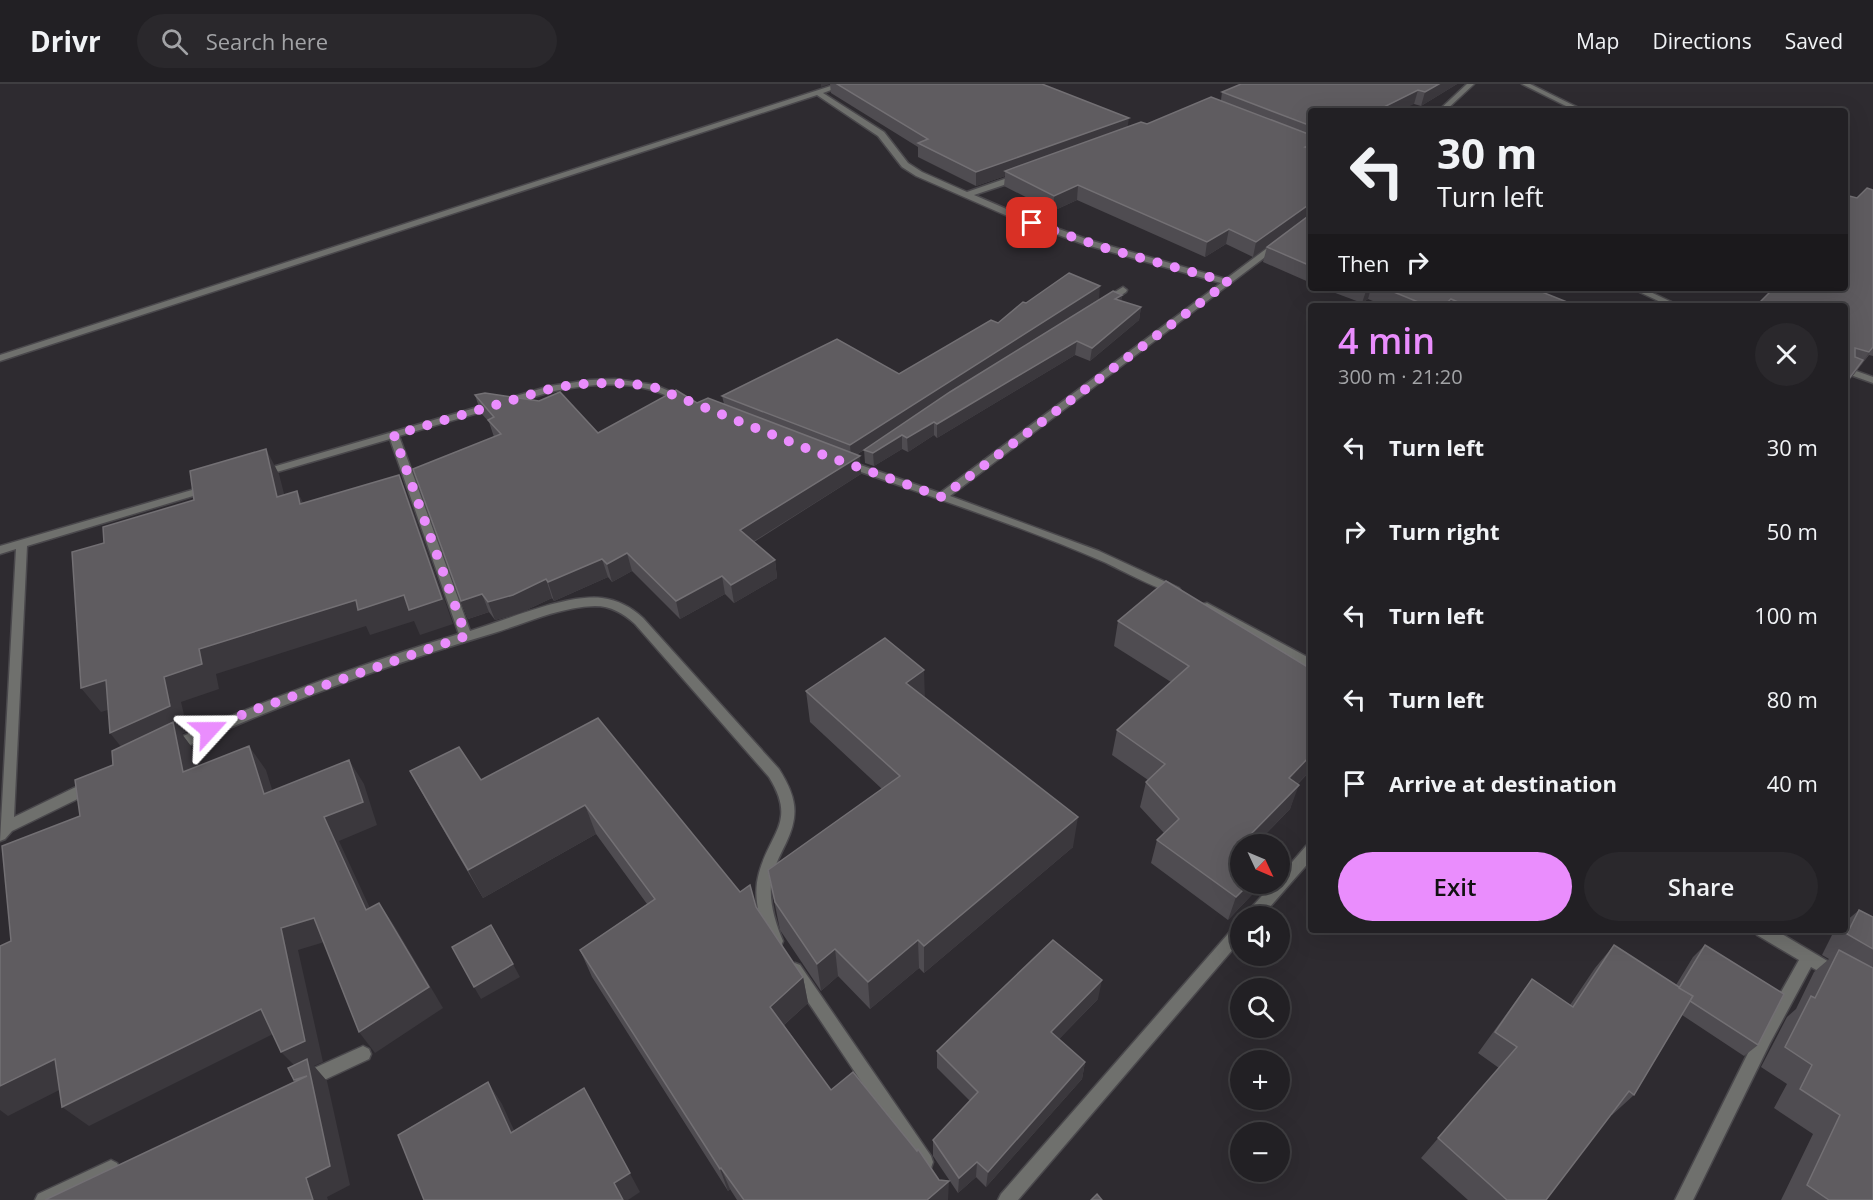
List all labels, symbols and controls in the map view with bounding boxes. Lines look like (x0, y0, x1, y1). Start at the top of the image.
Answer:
search box (137, 14, 557, 68)
text: Drivr (30, 22, 101, 60)
icon: search (158, 25, 191, 58)
text: Search here (206, 26, 328, 56)
text: Map (1576, 27, 1619, 55)
text: Directions (1652, 27, 1752, 55)
text: Saved (1785, 27, 1843, 55)
text: 30 m (1437, 124, 1537, 181)
icon: left (1338, 132, 1416, 210)
text: Turn left (1437, 178, 1544, 215)
pin (1006, 197, 1057, 248)
icon: arrive (1015, 206, 1048, 239)
icon: right (1401, 246, 1434, 279)
text: Then (1338, 248, 1389, 278)
text: 4 min (1338, 316, 1435, 365)
button: close (1755, 323, 1818, 386)
text: 300 m · 21:20 (1338, 363, 1463, 390)
icon: left (1338, 431, 1371, 464)
text: Turn left (1389, 432, 1484, 462)
text: 30 m (1767, 432, 1818, 462)
icon: right (1338, 515, 1371, 548)
text: Turn right (1389, 516, 1500, 546)
text: 50 m (1767, 516, 1818, 546)
icon: left (1338, 599, 1371, 632)
text: Turn left (1389, 600, 1484, 630)
text: 100 m (1754, 600, 1818, 630)
icon: left (1338, 683, 1371, 716)
text: Turn left (1389, 684, 1484, 714)
text: 80 m (1767, 684, 1818, 714)
position arrow (177, 698, 241, 762)
icon: arrive (1338, 767, 1371, 800)
text: Arrive at destination (1389, 768, 1617, 798)
text: 40 m (1767, 768, 1818, 798)
north arrow (1230, 834, 1290, 894)
map controls (1230, 834, 1290, 1182)
button: Exit (1338, 852, 1572, 921)
button: Share (1584, 852, 1818, 921)
button: sound (1230, 906, 1290, 966)
button: search (1230, 978, 1290, 1038)
button: + (1230, 1050, 1290, 1110)
button: − (1230, 1122, 1290, 1182)

